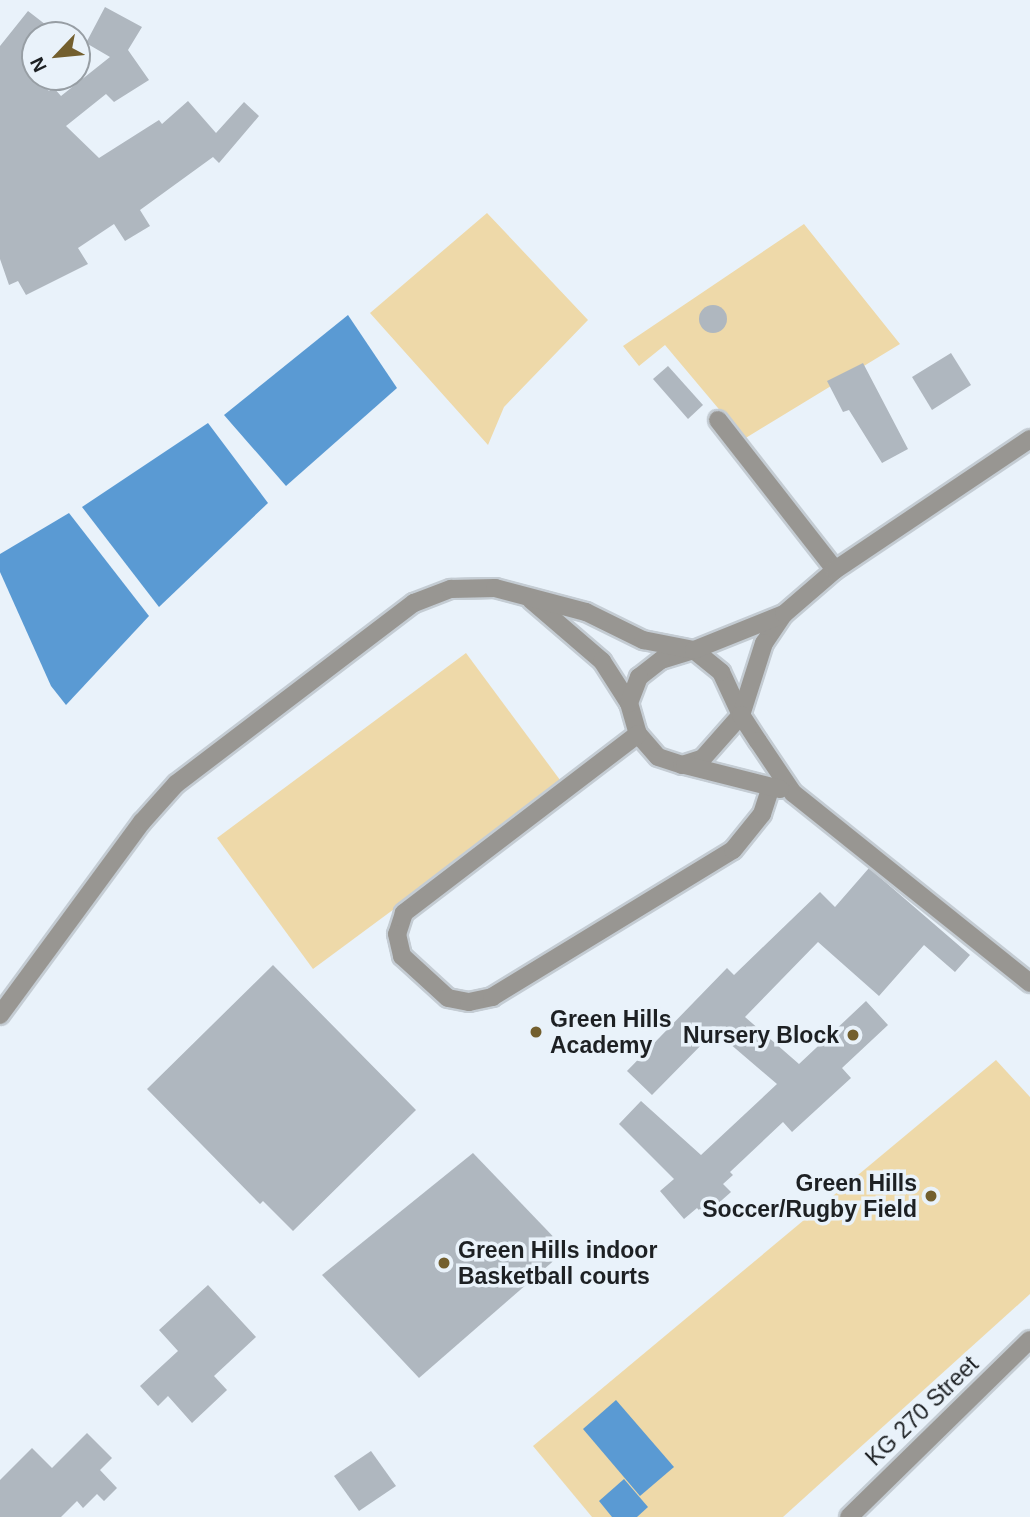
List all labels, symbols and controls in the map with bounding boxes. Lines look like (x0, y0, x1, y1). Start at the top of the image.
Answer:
north arrow (21, 21, 91, 91)
text: N (26, 54, 51, 75)
place label: Green Hills Academy (550, 1005, 671, 1059)
place label: Nursery Block (683, 1021, 839, 1049)
marker: Green Hills Academy (528, 1024, 544, 1040)
marker: Nursery Block (845, 1027, 861, 1043)
place label: Green Hills Soccer/Rugby Field (702, 1169, 917, 1223)
marker: Green Hills Soccer/Rugby Field (923, 1188, 939, 1204)
place label: Green Hills indoor Basketball courts (458, 1236, 657, 1290)
marker: Green Hills indoor Basketball courts (436, 1255, 452, 1271)
street label: KG 270 Street (860, 1350, 984, 1472)

